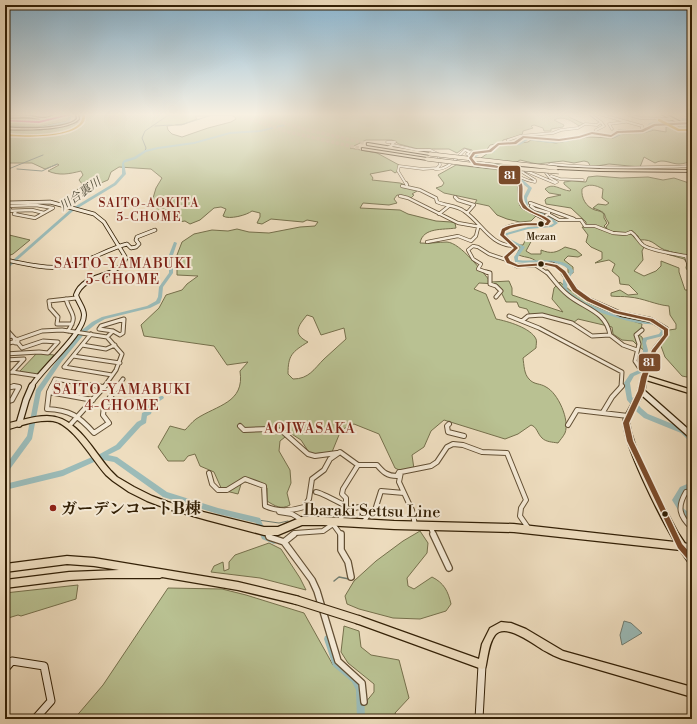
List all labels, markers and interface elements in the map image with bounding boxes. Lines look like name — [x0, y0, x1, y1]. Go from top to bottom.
line badge: 81 — [498, 165, 521, 185]
text: 81 — [504, 169, 517, 183]
water label: 川合裏川 — [56, 173, 106, 214]
district label: SAITO-AOKITA 5-CHOME — [99, 196, 199, 225]
marker: Mezan — [536, 219, 546, 229]
place label: Mezan — [526, 231, 556, 243]
district label: SAITO-YAMABUKI 5-CHOME — [54, 255, 192, 289]
unlabelled marker — [536, 259, 546, 269]
line badge: 81 — [638, 353, 661, 372]
text: 81 — [643, 356, 656, 370]
district label: SAITO-YAMABUKI 4-CHOME — [53, 381, 191, 415]
district label: AOIWASAKA — [263, 420, 356, 438]
place label: ガーデンコートB棟 — [61, 499, 201, 519]
street label: Ibaraki Settsu Line — [303, 500, 440, 522]
marker: ガーデンコートB棟 — [48, 503, 58, 513]
unlabelled marker — [660, 509, 670, 519]

